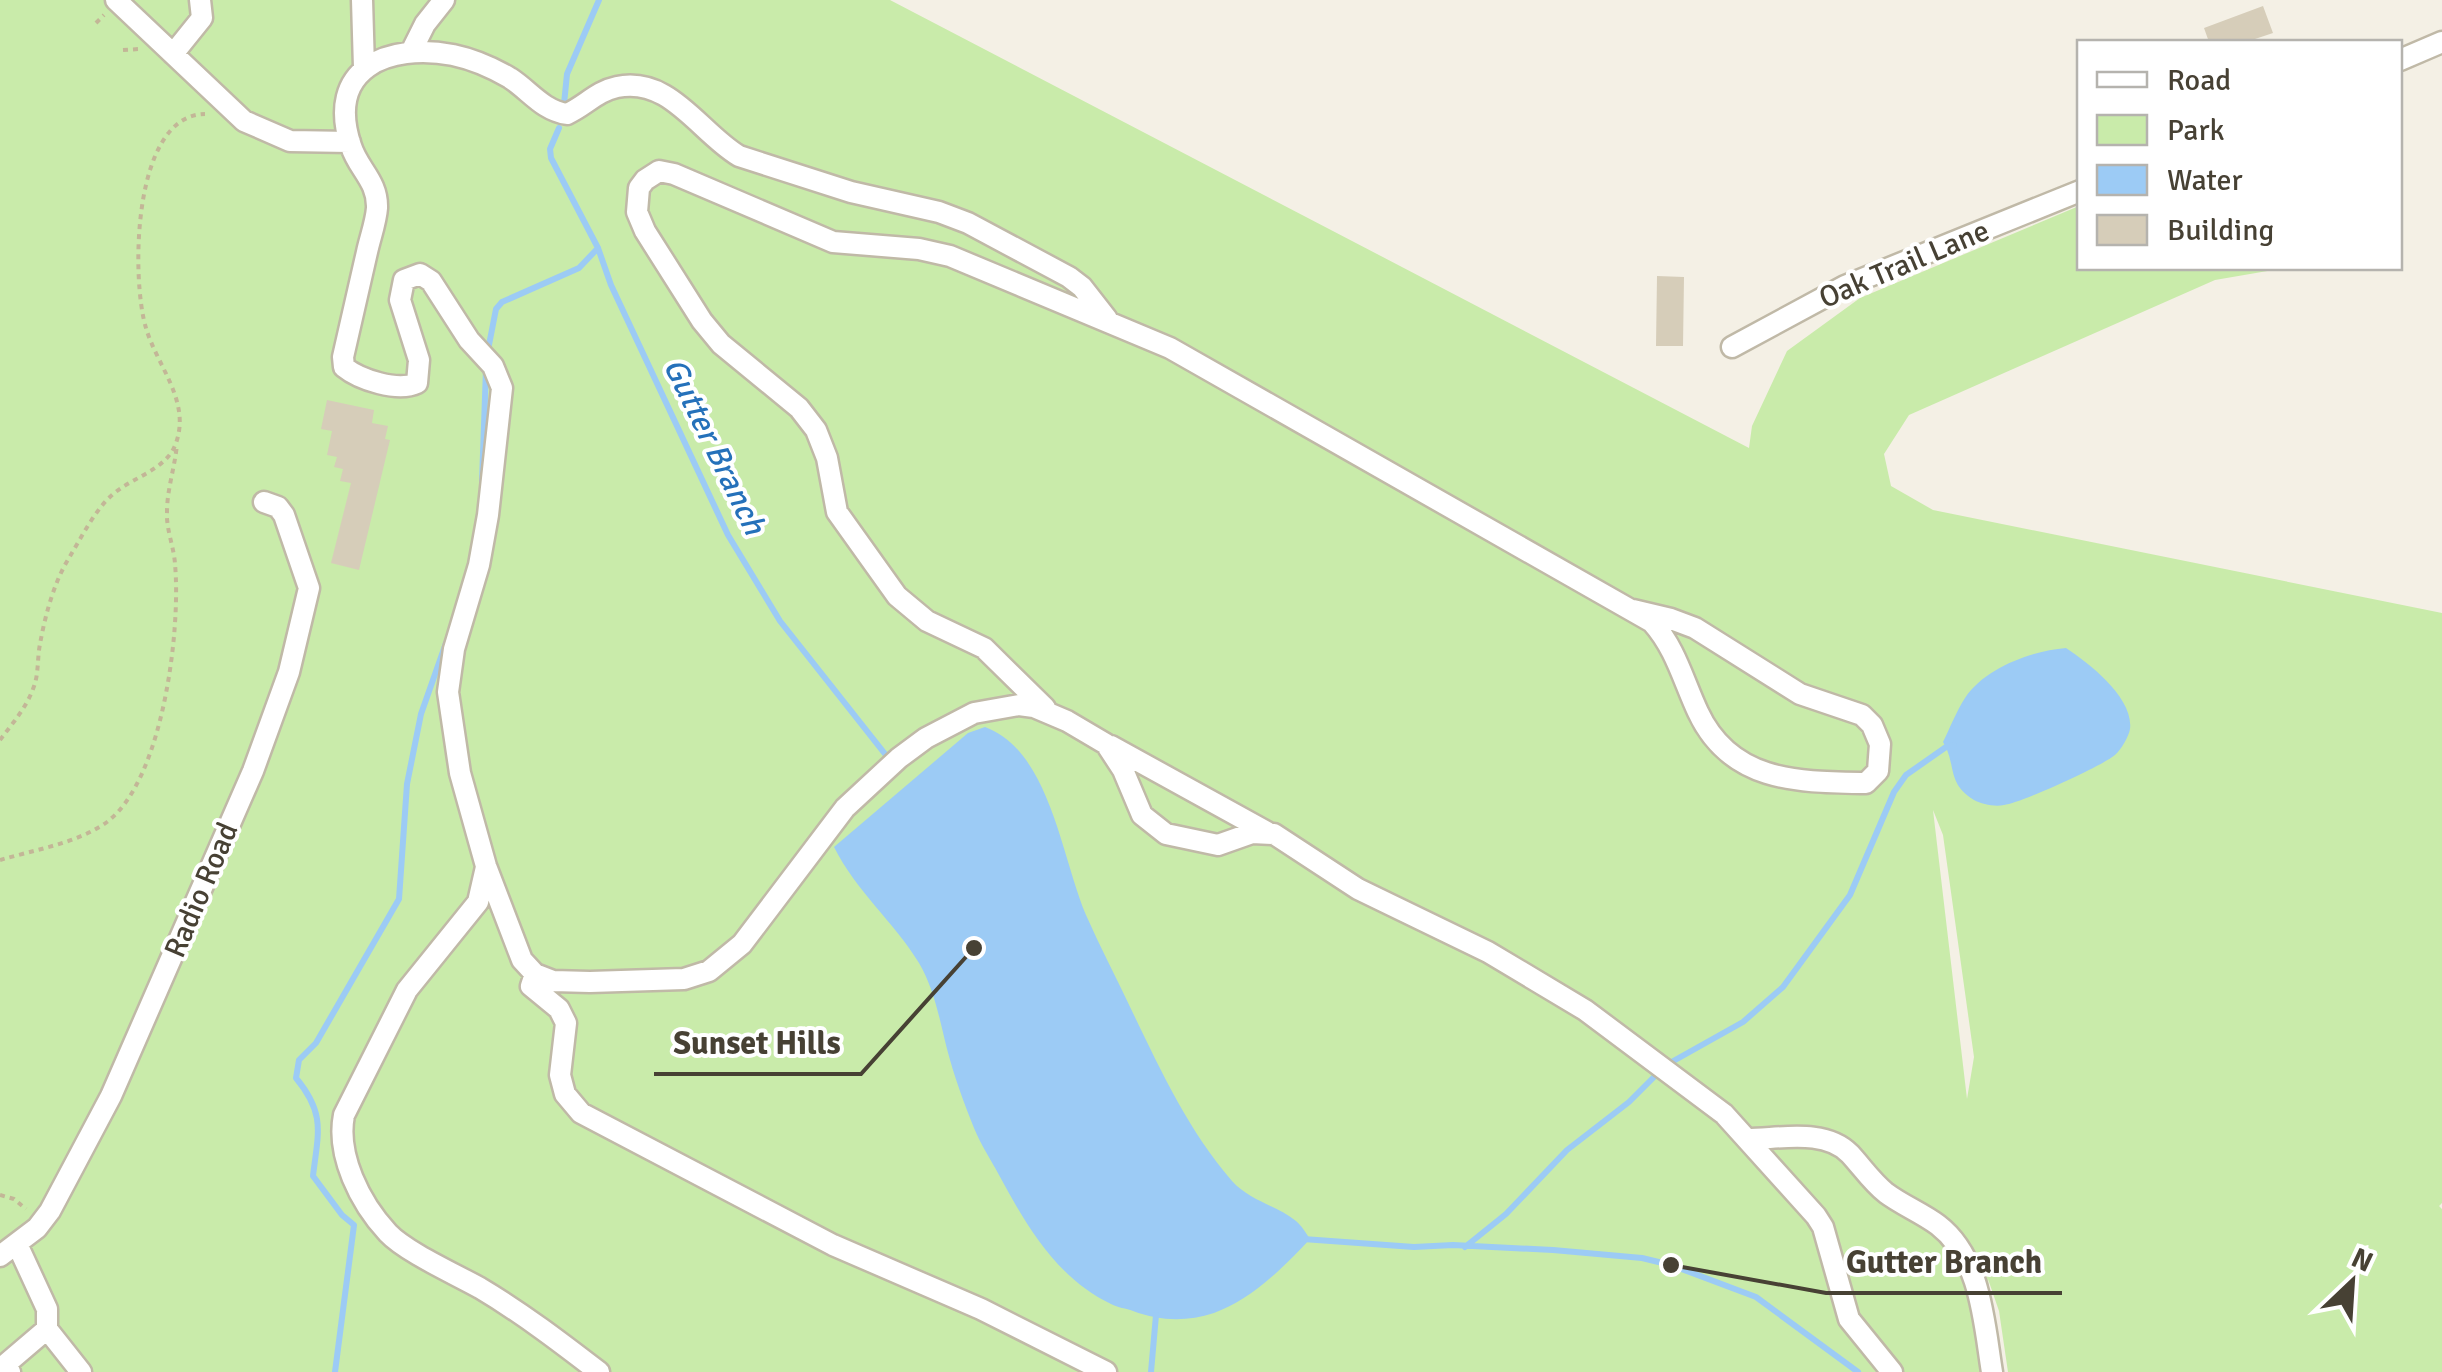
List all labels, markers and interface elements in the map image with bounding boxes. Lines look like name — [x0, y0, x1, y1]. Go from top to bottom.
legend — [2077, 40, 2402, 270]
text: Road — [2167, 62, 2231, 99]
text: Park — [2167, 112, 2225, 149]
text: Water — [2167, 162, 2243, 199]
street label: Oak Trail Lane — [1814, 212, 1995, 317]
text: Building — [2167, 212, 2274, 249]
water label: Gutter Branch — [655, 352, 775, 542]
street label: Radio Road — [156, 817, 246, 963]
callout: Sunset Hills — [654, 1012, 861, 1074]
text: Sunset Hills — [673, 1024, 841, 1063]
callout: Gutter Branch — [1826, 1231, 2062, 1293]
north arrow — [2302, 1232, 2402, 1332]
text: N — [2346, 1241, 2378, 1280]
text: Gutter Branch — [1846, 1243, 2042, 1282]

